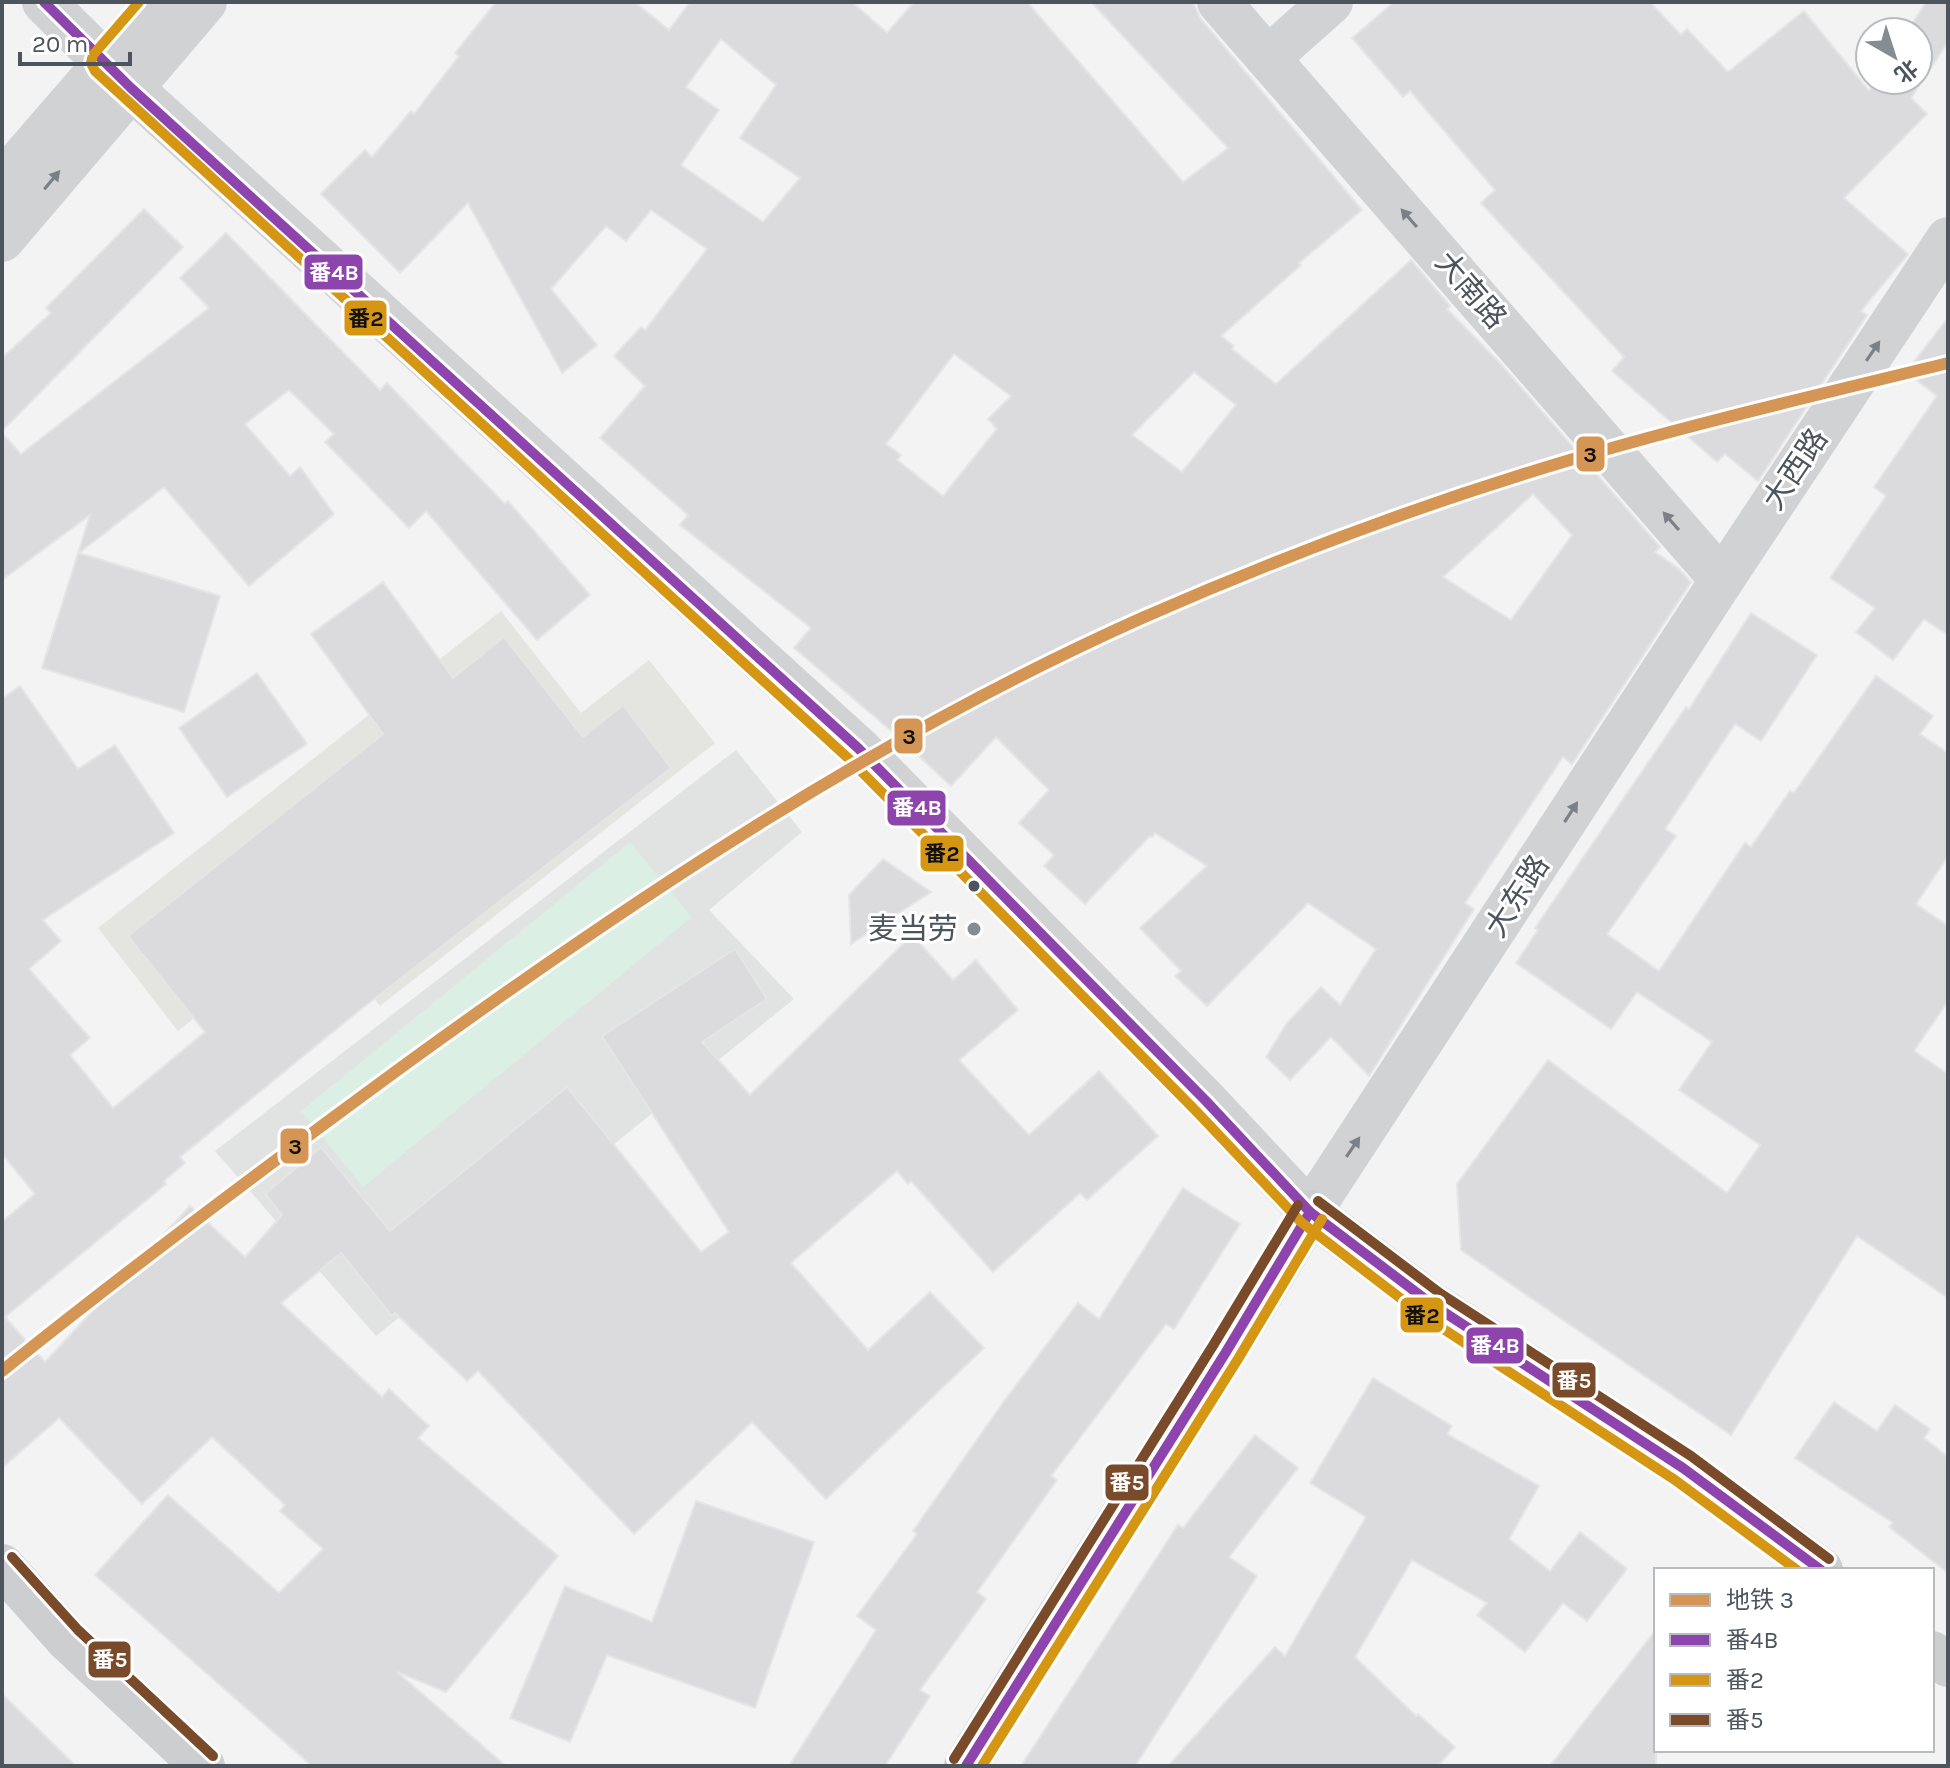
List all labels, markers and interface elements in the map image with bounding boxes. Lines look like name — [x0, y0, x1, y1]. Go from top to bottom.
scale bar — [20, 16, 130, 66]
north arrow — [1854, 16, 1934, 96]
text: 20 m — [32, 30, 88, 58]
text: 北 — [1889, 54, 1923, 88]
one-way arrow — [43, 171, 60, 191]
one-way arrow — [1401, 209, 1418, 229]
street label: 大南路 — [1428, 244, 1514, 336]
line badge: 番4B — [303, 253, 364, 291]
text: 番4B — [309, 260, 359, 286]
line badge: 番2 — [343, 299, 388, 337]
text: 番2 — [348, 306, 384, 332]
one-way arrow — [1866, 341, 1881, 362]
street label: 大西路 — [1755, 422, 1835, 516]
line badge: 3 — [1575, 435, 1606, 473]
text: 3 — [1583, 442, 1597, 468]
one-way arrow — [1663, 511, 1680, 531]
line badge: 3 — [893, 717, 924, 755]
text: 3 — [902, 724, 916, 750]
line badge: 番4B — [886, 789, 947, 827]
text: 番4B — [892, 795, 942, 821]
one-way arrow — [1564, 801, 1578, 823]
line badge: 番2 — [919, 834, 965, 873]
text: 番2 — [924, 841, 960, 867]
street label: 大东路 — [1477, 848, 1557, 944]
unlabelled marker — [966, 878, 982, 894]
place label: 麦当劳 — [868, 911, 958, 947]
marker: 麦当劳 — [965, 920, 983, 938]
line badge: 3 — [279, 1127, 310, 1165]
text: 3 — [288, 1134, 302, 1160]
one-way arrow — [1346, 1137, 1361, 1158]
line badge: 番2 — [1399, 1296, 1445, 1334]
text: 番2 — [1404, 1303, 1440, 1329]
line badge: 番4B — [1465, 1326, 1525, 1365]
text: 番4B — [1470, 1333, 1520, 1359]
line badge: 番5 — [1551, 1361, 1597, 1399]
text: 番5 — [1557, 1368, 1591, 1394]
line badge: 番5 — [1104, 1463, 1150, 1502]
text: 番5 — [1110, 1470, 1144, 1496]
legend — [1654, 1568, 1934, 1752]
text: 地铁 3 — [1726, 1586, 1794, 1614]
text: 番4B — [1726, 1626, 1778, 1654]
line badge: 番5 — [87, 1640, 132, 1679]
text: 番5 — [93, 1647, 127, 1673]
text: 番2 — [1726, 1666, 1764, 1694]
text: 番5 — [1726, 1706, 1764, 1734]

